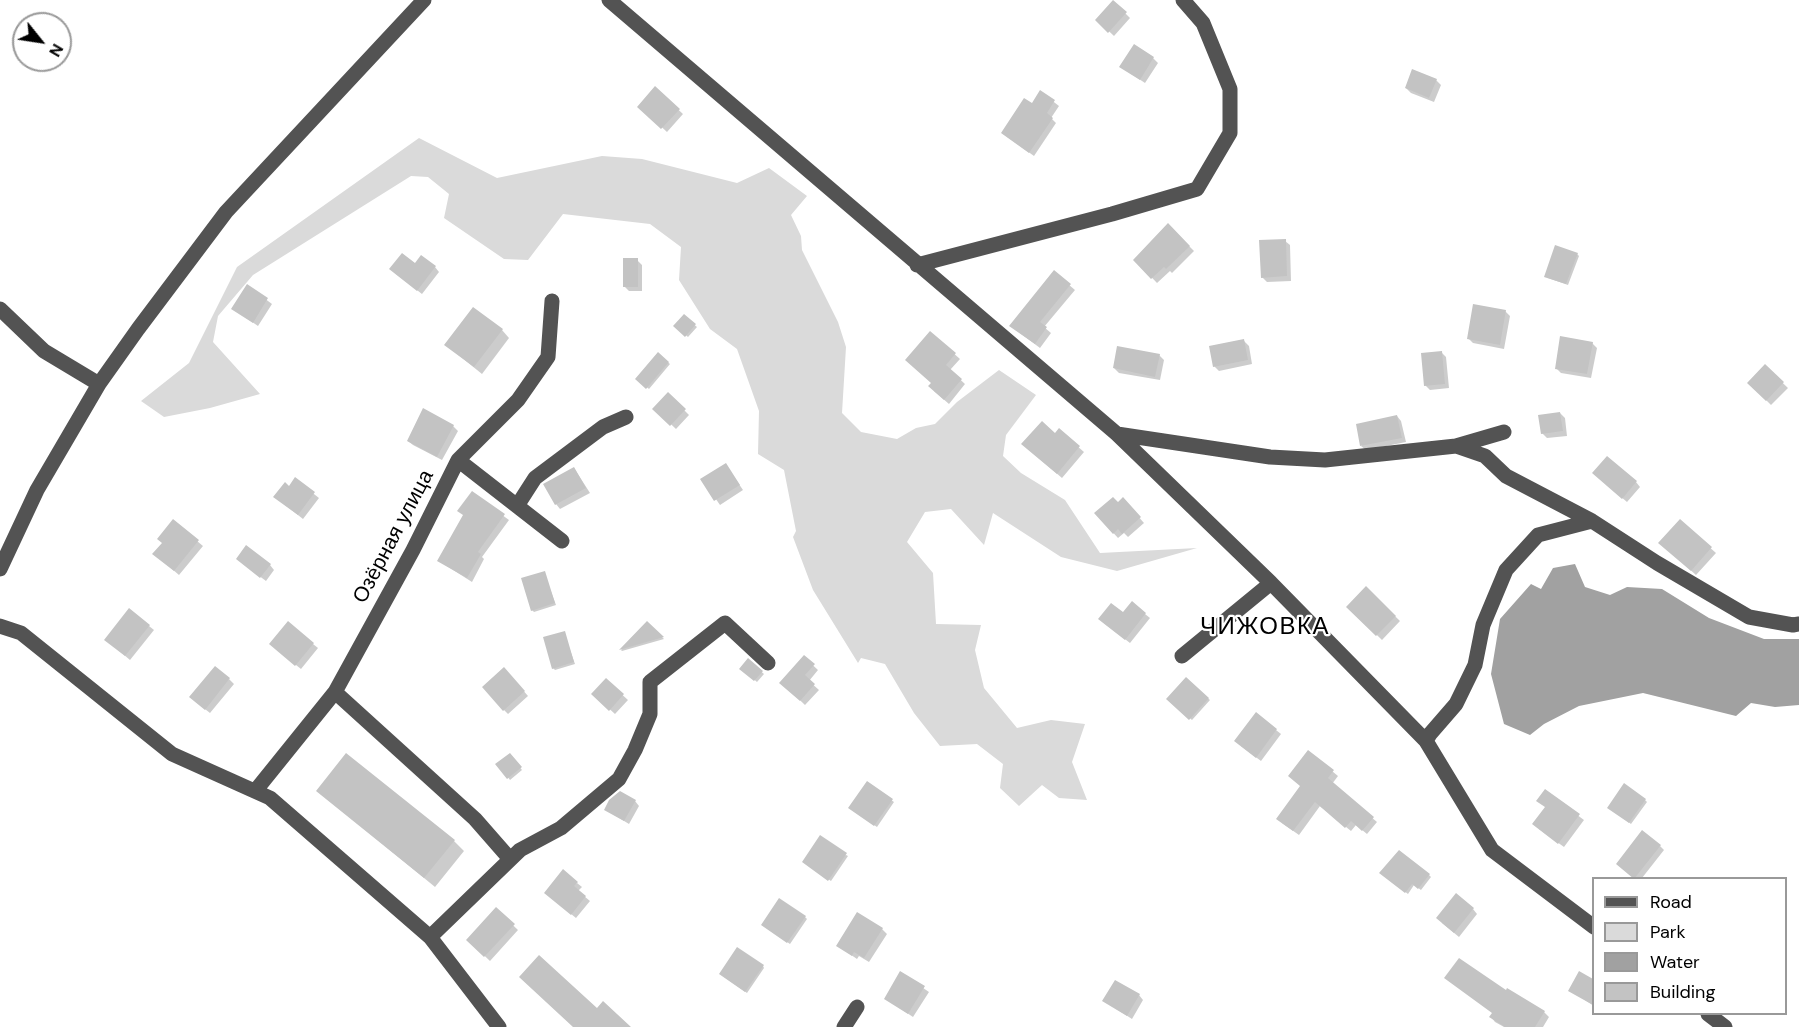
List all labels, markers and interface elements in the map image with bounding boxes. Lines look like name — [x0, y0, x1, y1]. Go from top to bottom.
north arrow — [12, 12, 72, 72]
text: N — [44, 40, 68, 61]
street label: Озёрная улица — [348, 466, 440, 608]
district label: ЧИЖОВКА — [1200, 614, 1330, 642]
legend — [1592, 877, 1787, 1015]
text: Road — [1650, 890, 1692, 914]
text: Park — [1650, 920, 1686, 944]
text: Water — [1650, 950, 1700, 974]
text: Building — [1650, 980, 1715, 1004]

